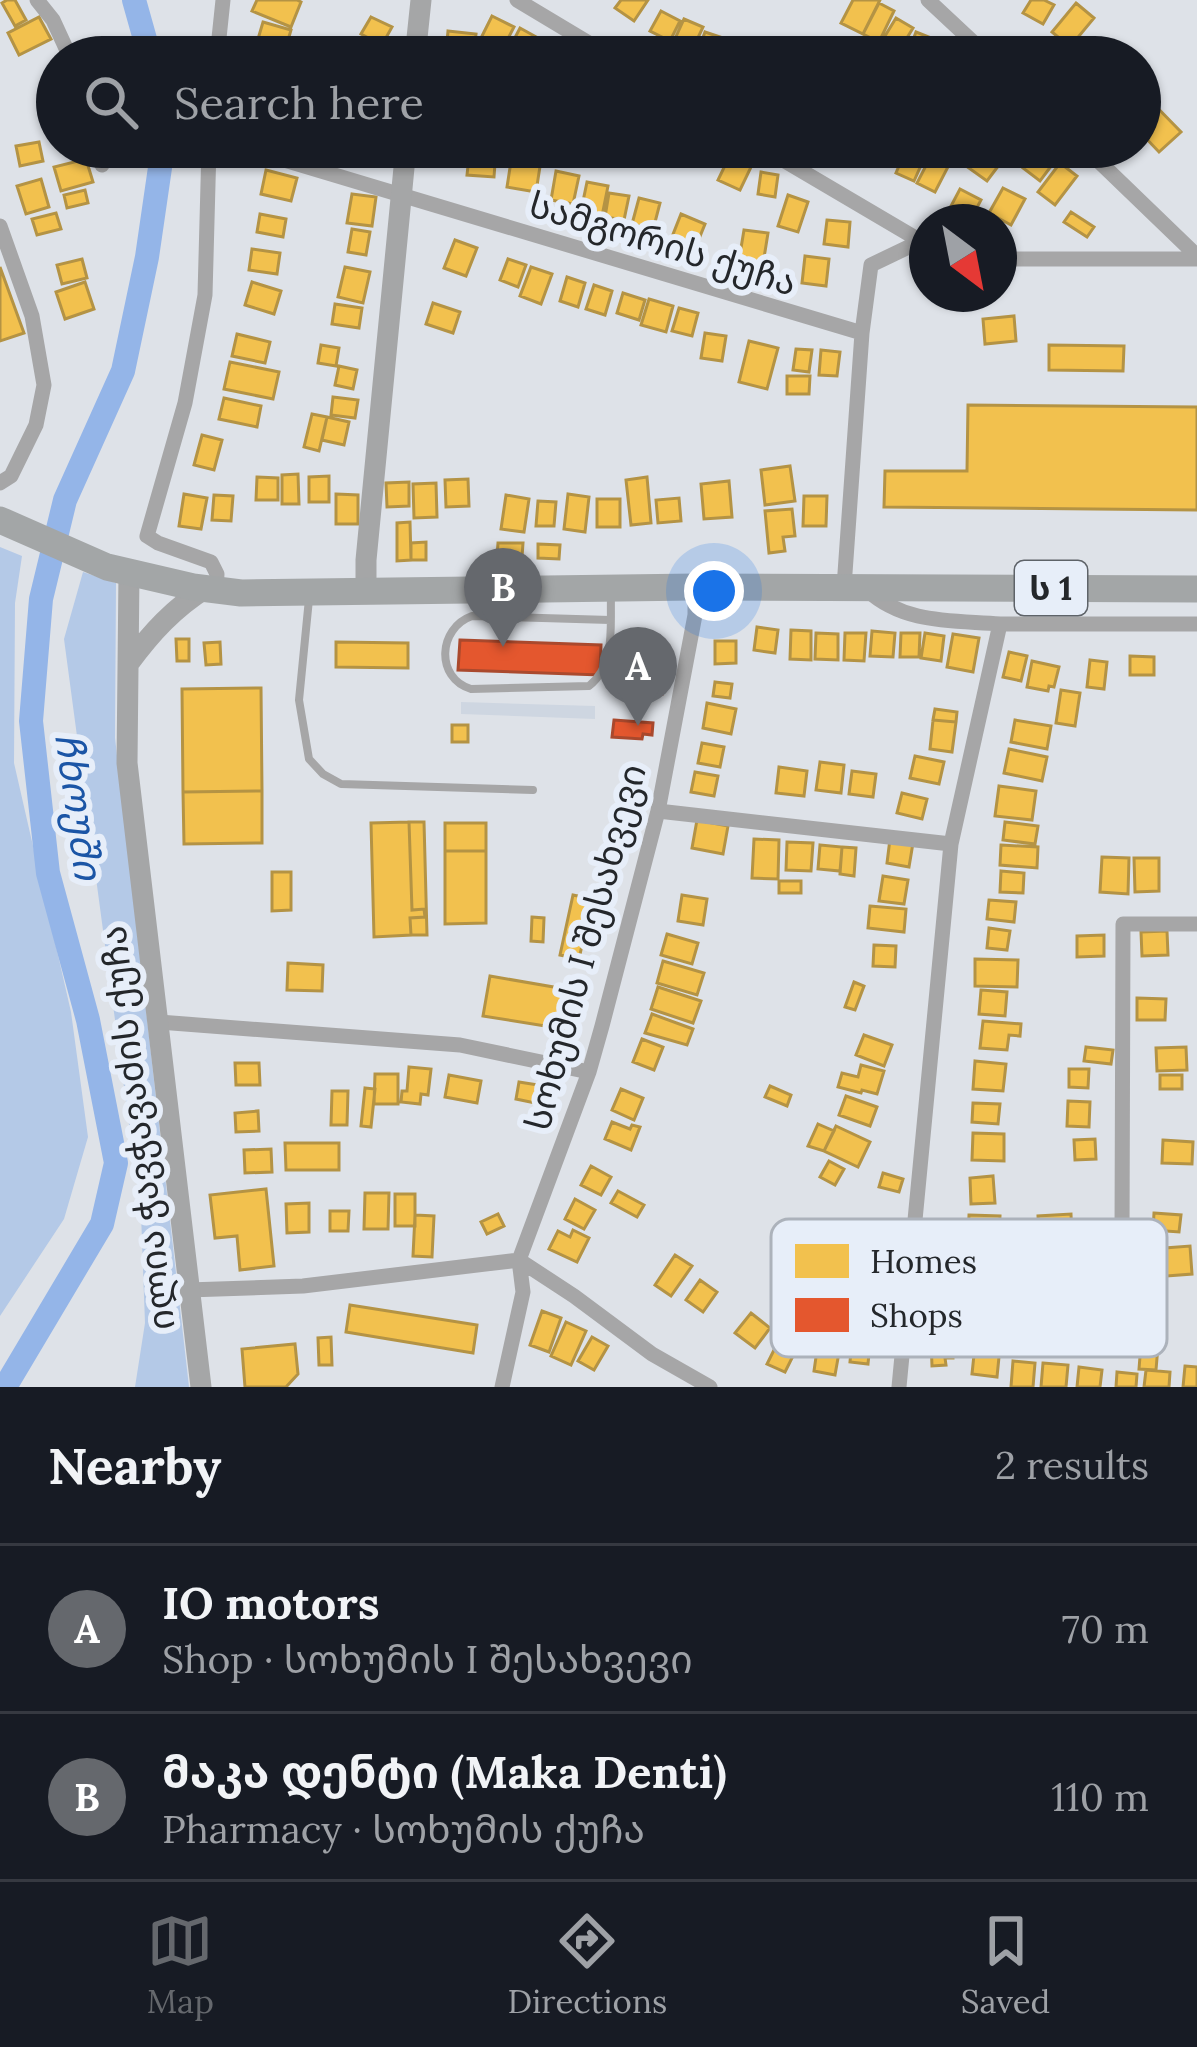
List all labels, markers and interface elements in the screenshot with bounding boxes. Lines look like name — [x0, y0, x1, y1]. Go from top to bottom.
search box — [36, 36, 1161, 168]
icon: search — [78, 69, 144, 135]
text: Search here — [174, 74, 424, 131]
street label: სამგორის ქუჩა — [524, 180, 802, 306]
north arrow — [909, 204, 1017, 312]
pin: B — [464, 548, 542, 647]
your location — [684, 561, 744, 621]
road number: ს 1 — [1015, 561, 1087, 615]
pin: A — [599, 627, 677, 726]
water label: ჩხოუში — [44, 730, 114, 884]
street label: სოხუმის I შესახვევი — [514, 759, 656, 1135]
street label: ილია ჭავჭავაძის ქუჩა — [89, 923, 185, 1333]
legend — [771, 1219, 1167, 1357]
text: Homes — [870, 1240, 977, 1282]
text: Shops — [870, 1294, 963, 1336]
text: Nearby — [48, 1433, 221, 1498]
text: 2 results — [995, 1440, 1149, 1490]
text: IO motors — [162, 1574, 380, 1631]
text: A — [74, 1604, 100, 1654]
text: 70 m — [1062, 1604, 1149, 1654]
text: Shop · სოხუმის I შესახვევი — [162, 1634, 693, 1684]
text: მაკა დენტი (Maka Denti) — [162, 1743, 726, 1800]
text: B — [74, 1772, 100, 1822]
text: 110 m — [1051, 1772, 1149, 1822]
text: Pharmacy · სოხუმის ქუჩა — [162, 1804, 645, 1854]
tab: Map — [147, 1908, 214, 2022]
tab: Directions — [508, 1908, 667, 2022]
tab: Saved — [961, 1908, 1050, 2022]

